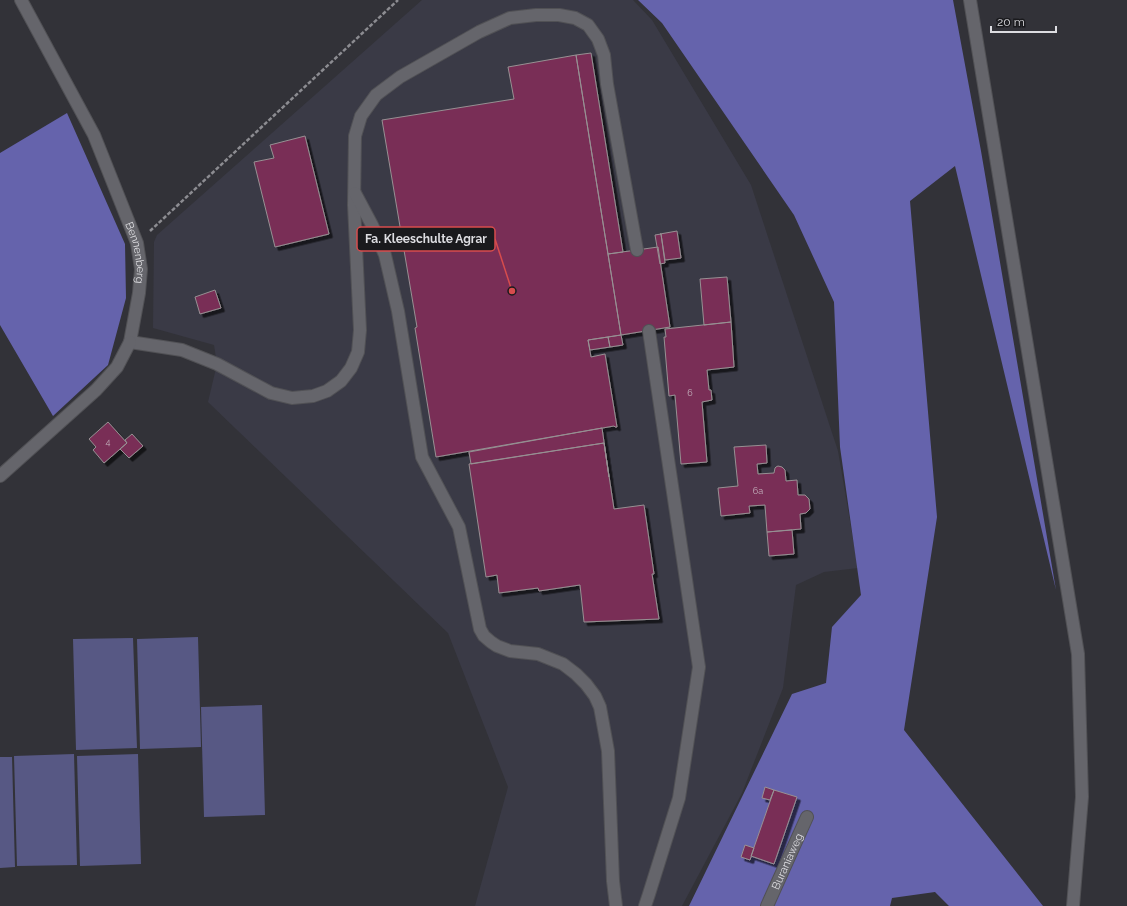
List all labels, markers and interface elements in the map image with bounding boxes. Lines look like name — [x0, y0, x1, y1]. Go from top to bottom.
scale bar — [991, 8, 1056, 34]
text: 20 m — [997, 15, 1025, 29]
street label: Bennenberg — [122, 220, 147, 284]
callout: Fa. Kleeschulte Agrar — [357, 227, 495, 251]
text: Fa. Kleeschulte Agrar — [365, 232, 487, 246]
house number: 6 — [687, 388, 693, 398]
house number: 4 — [106, 437, 111, 447]
house number: 6a — [753, 486, 763, 496]
street label: Buraniaweg — [769, 831, 806, 892]

